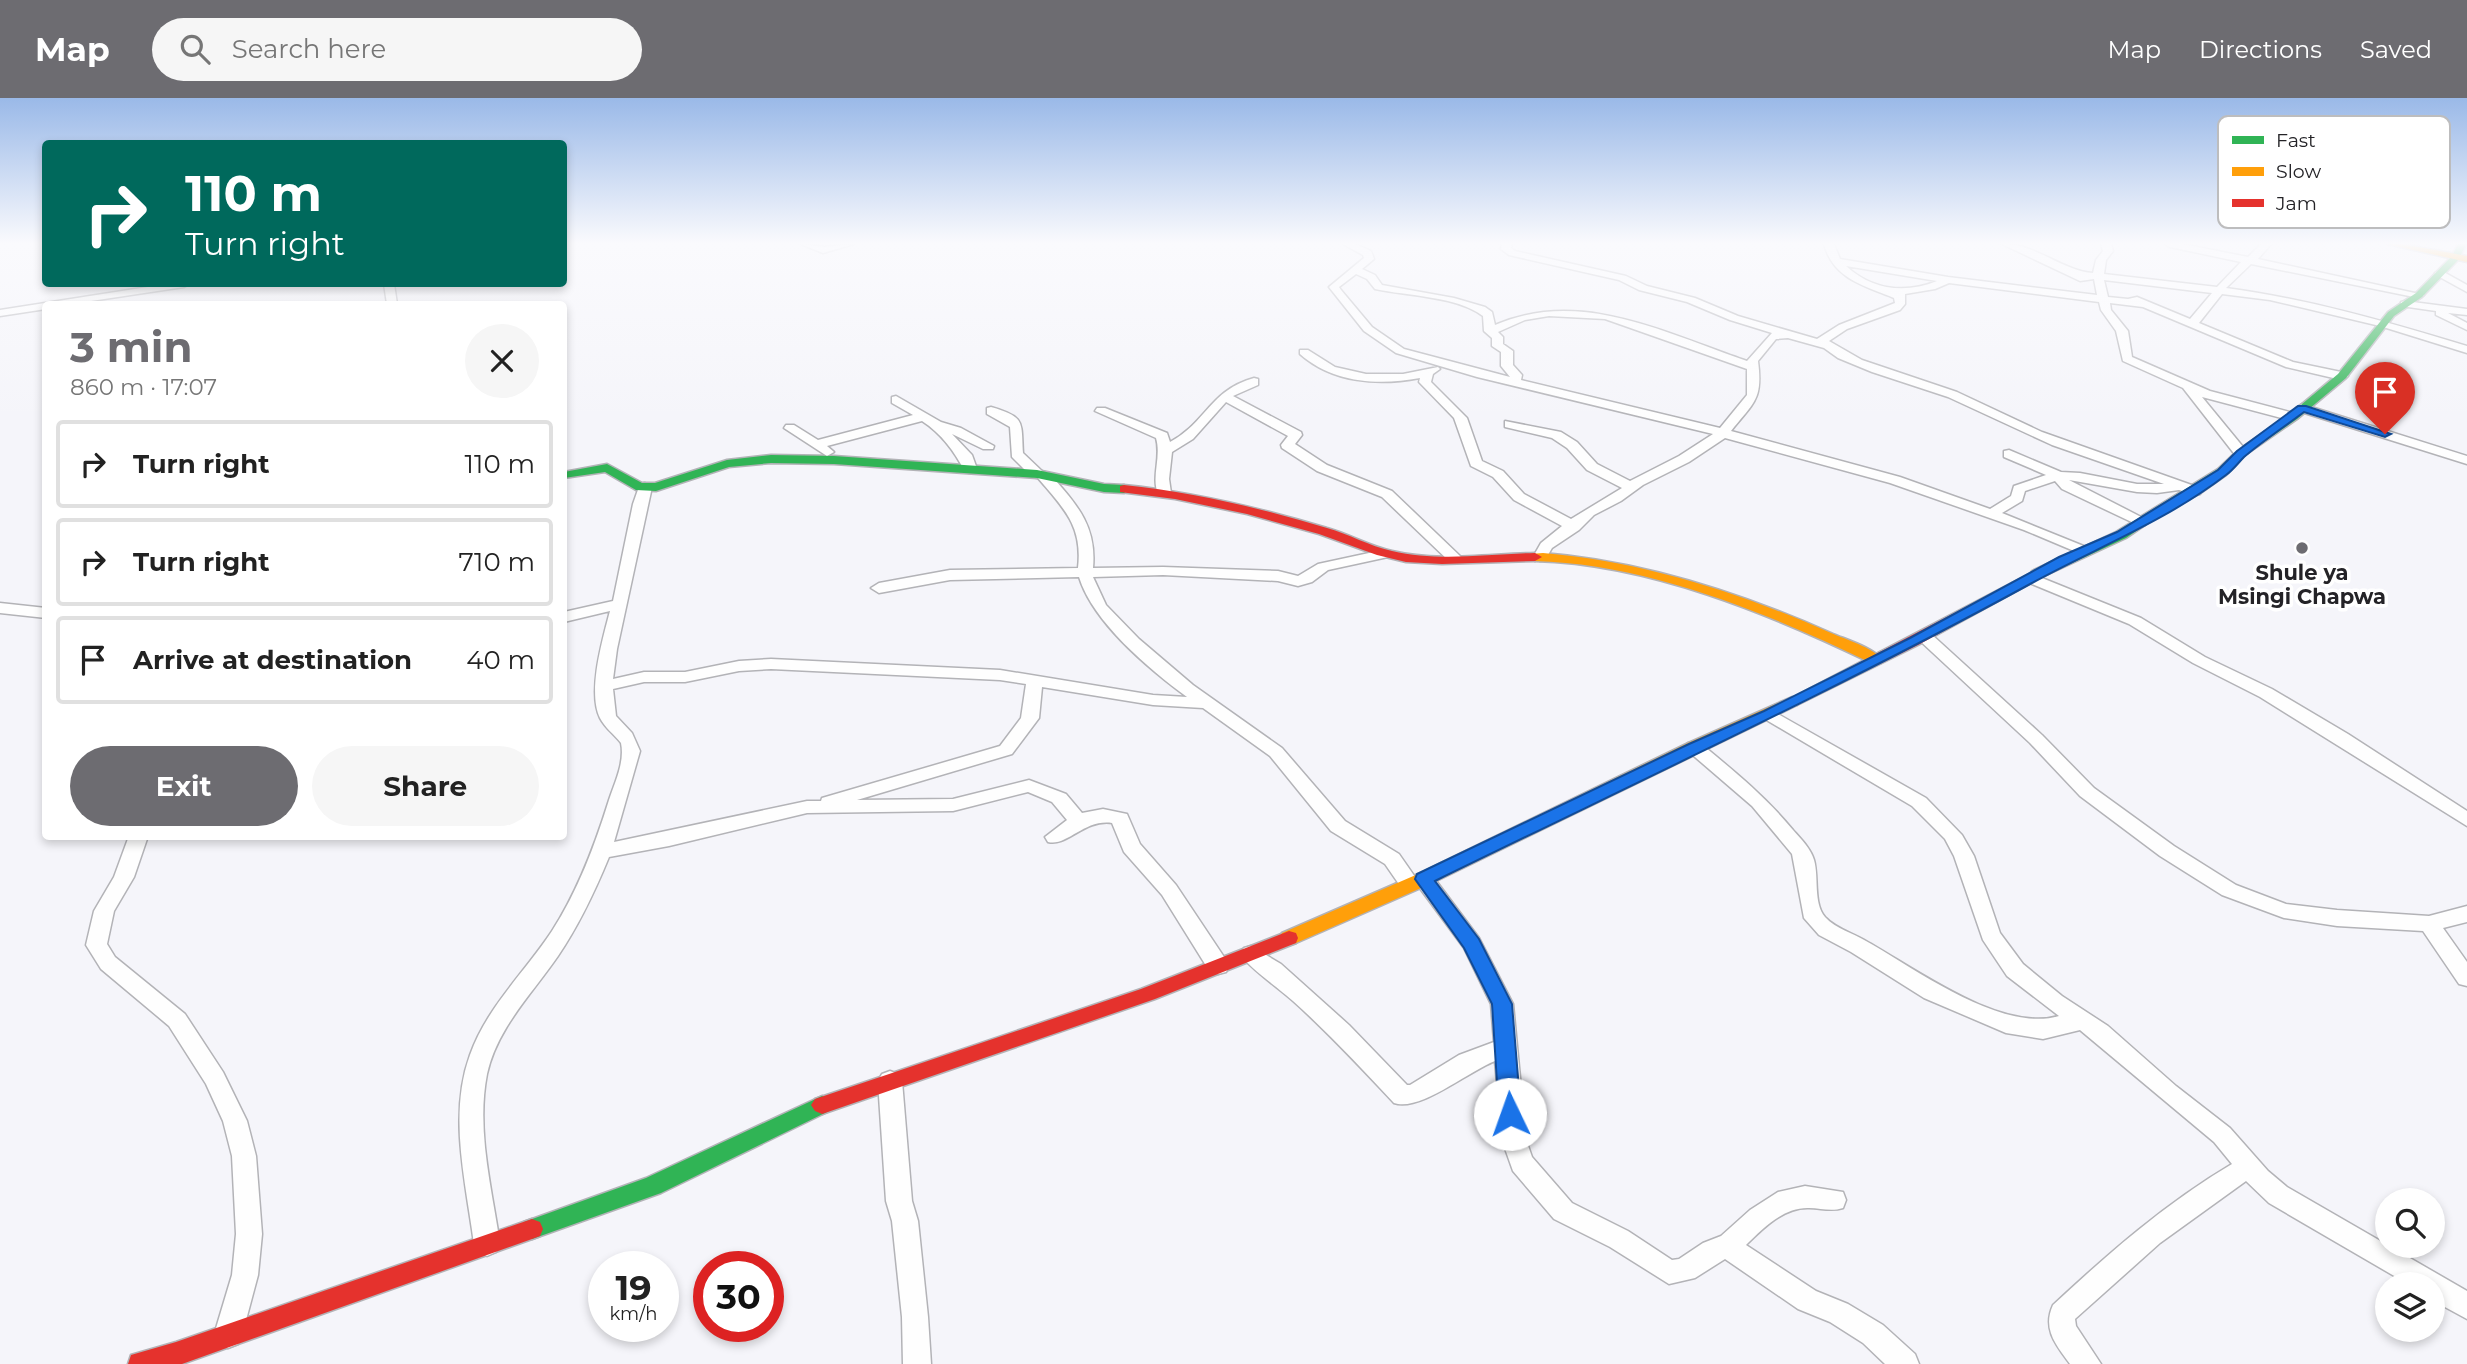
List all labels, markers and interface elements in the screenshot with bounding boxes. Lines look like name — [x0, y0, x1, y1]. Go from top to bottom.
search box — [152, 18, 642, 81]
text: Map — [35, 29, 110, 69]
icon: search — [176, 30, 214, 68]
text: Search here — [232, 33, 386, 65]
text: Map — [2108, 35, 2161, 64]
text: Directions — [2199, 35, 2322, 64]
text: Saved — [2360, 35, 2432, 64]
legend — [2218, 116, 2450, 228]
text: Fast — [2276, 129, 2316, 152]
text: Slow — [2276, 160, 2321, 183]
text: 110 m — [185, 164, 322, 223]
icon: right — [70, 168, 161, 259]
text: Jam — [2275, 192, 2317, 215]
text: Turn right — [185, 224, 345, 263]
text: 3 min — [70, 321, 192, 373]
button: close — [465, 324, 539, 398]
pin — [2355, 362, 2415, 434]
text: 860 m · 17:07 — [70, 373, 217, 401]
icon: arrive — [2366, 373, 2404, 411]
icon: right — [74, 445, 112, 483]
text: Turn right — [133, 448, 269, 480]
text: 110 m — [465, 448, 535, 480]
marker: Shule ya Msingi Chapwa — [2294, 540, 2310, 556]
icon: right — [74, 543, 112, 581]
text: Turn right — [133, 546, 269, 578]
text: 710 m — [458, 546, 535, 578]
place label: Shule ya Msingi Chapwa — [2218, 560, 2386, 609]
icon: arrive — [74, 641, 112, 679]
text: Arrive at destination — [133, 644, 412, 676]
text: 40 m — [466, 644, 535, 676]
button: Exit — [70, 746, 298, 826]
button: Share — [312, 746, 539, 826]
position arrow — [1473, 1077, 1547, 1151]
map controls — [2375, 1188, 2445, 1342]
button: search — [2375, 1188, 2445, 1258]
speed limit sign: 30 — [693, 1251, 784, 1342]
text: 19 — [615, 1266, 652, 1309]
button: layers — [2375, 1272, 2445, 1342]
text: km/h — [609, 1303, 658, 1325]

